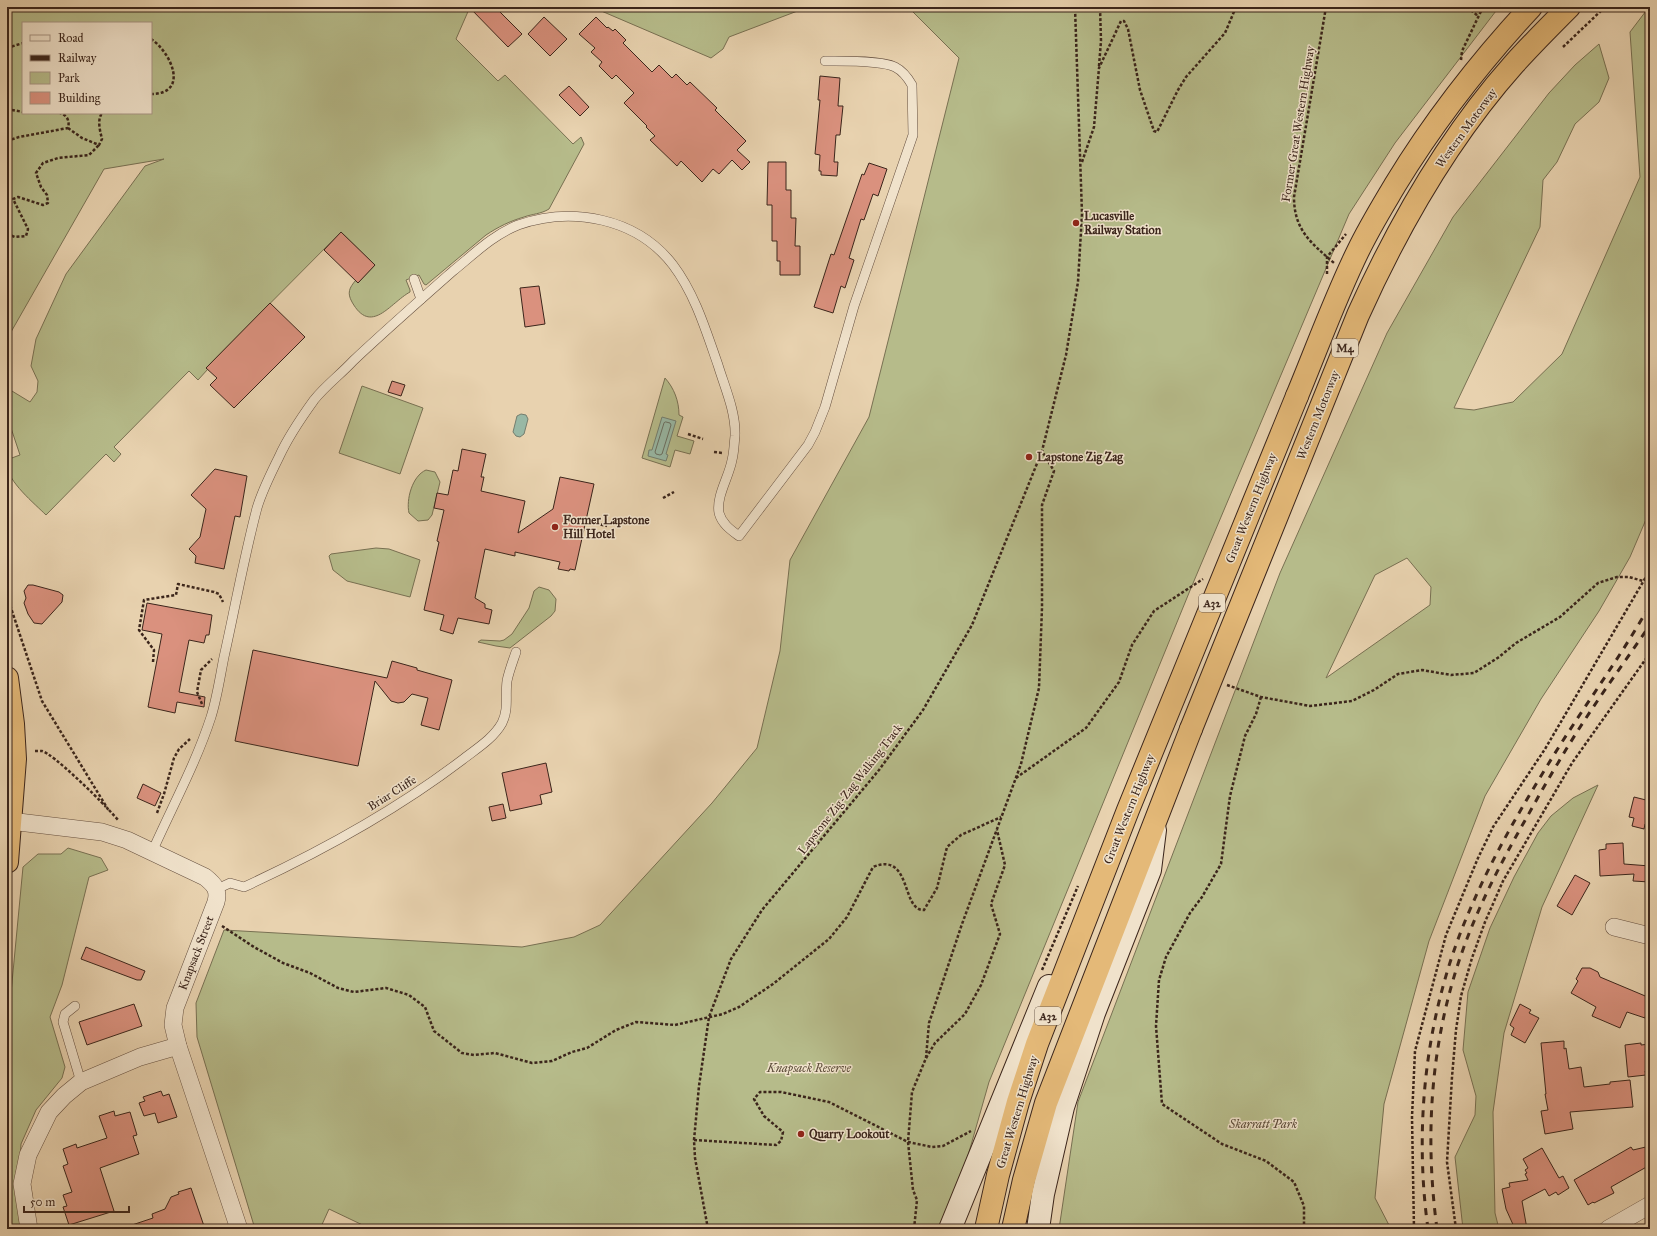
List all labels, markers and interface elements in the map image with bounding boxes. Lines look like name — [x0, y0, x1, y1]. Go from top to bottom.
legend — [22, 22, 152, 114]
text: Road — [58, 31, 84, 45]
street label: Former Great Western Highway — [1279, 45, 1318, 203]
text: Railway — [58, 51, 97, 65]
text: Park — [58, 71, 80, 85]
street label: Western Motorway — [1432, 85, 1500, 170]
text: Building — [58, 91, 101, 106]
place label: Lucasville Railway Station — [1084, 209, 1162, 238]
marker: Lucasville Railway Station — [1071, 218, 1081, 228]
road number: M4 — [1332, 339, 1358, 357]
street label: Western Motorway — [1294, 368, 1342, 462]
place label: Lapstone Zig Zag — [1037, 450, 1123, 465]
street label: Great Western Highway — [1223, 451, 1281, 565]
marker: Lapstone Zig Zag — [1024, 452, 1034, 462]
place label: Former Lapstone Hill Hotel — [563, 513, 650, 541]
marker: Former Lapstone Hill Hotel — [550, 522, 560, 532]
road number: A32 — [1199, 594, 1225, 612]
street label: Lapstone Zig-Zag Walking Track — [795, 721, 906, 858]
street label: Great Western Highway — [1101, 752, 1159, 866]
street label: Briar Cliffe — [365, 773, 419, 813]
street label: Knapsack Street — [175, 913, 217, 992]
road number: A32 — [1035, 1007, 1061, 1025]
street label: Great Western Highway — [993, 1053, 1042, 1170]
park label: Knapsack Reserve — [766, 1061, 851, 1076]
park label: Skarratt Park — [1228, 1117, 1298, 1131]
place label: Quarry Lookout — [809, 1127, 890, 1142]
marker: Quarry Lookout — [796, 1129, 806, 1139]
scale bar — [24, 1188, 129, 1214]
text: 50 m — [30, 1195, 55, 1209]

